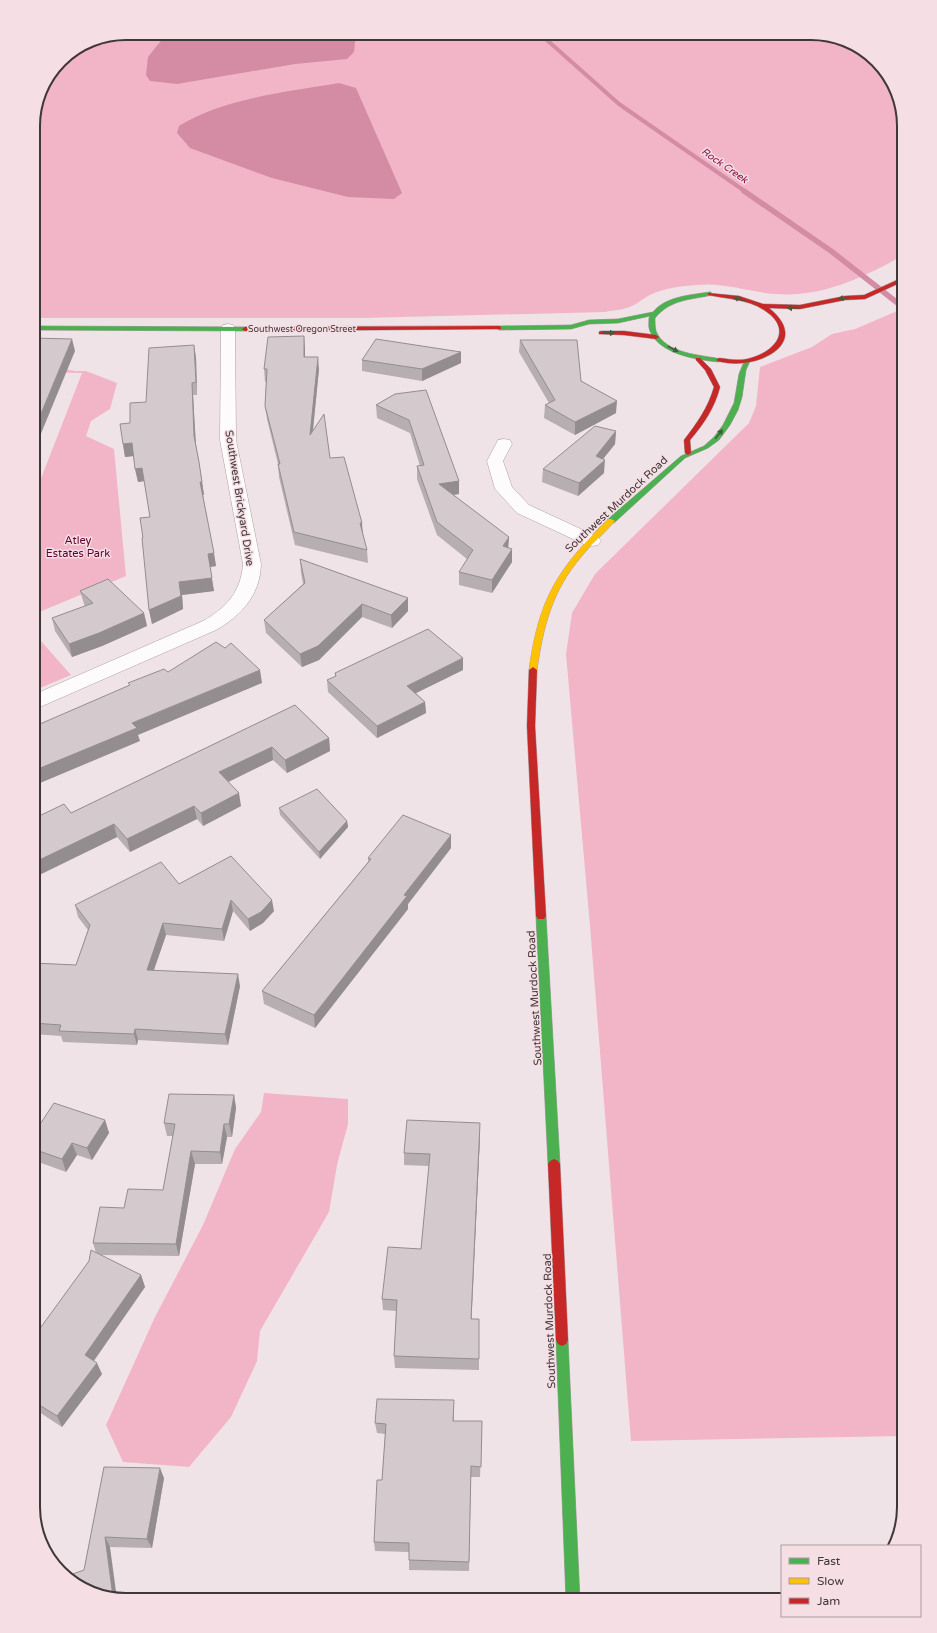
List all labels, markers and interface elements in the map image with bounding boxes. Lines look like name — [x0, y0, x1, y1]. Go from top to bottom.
water label: Rock Creek — [699, 145, 751, 187]
one-way arrow — [733, 295, 746, 301]
one-way arrow — [838, 296, 850, 302]
one-way arrow — [787, 304, 799, 311]
street label: Southwest Oregon Street — [248, 324, 357, 335]
one-way arrow — [603, 330, 616, 336]
one-way arrow — [667, 346, 679, 352]
one-way arrow — [715, 428, 724, 439]
street label: Southwest Brickyard Drive — [222, 429, 257, 567]
street label: Southwest Murdock Road — [562, 453, 670, 555]
park label: Atley Estates Park — [46, 534, 110, 560]
street label: Southwest Murdock Road — [524, 930, 545, 1066]
street label: Southwest Murdock Road — [541, 1253, 558, 1389]
legend — [781, 1545, 921, 1617]
text: Fast — [817, 1554, 841, 1568]
text: Slow — [817, 1574, 844, 1588]
text: Jam — [817, 1594, 840, 1608]

